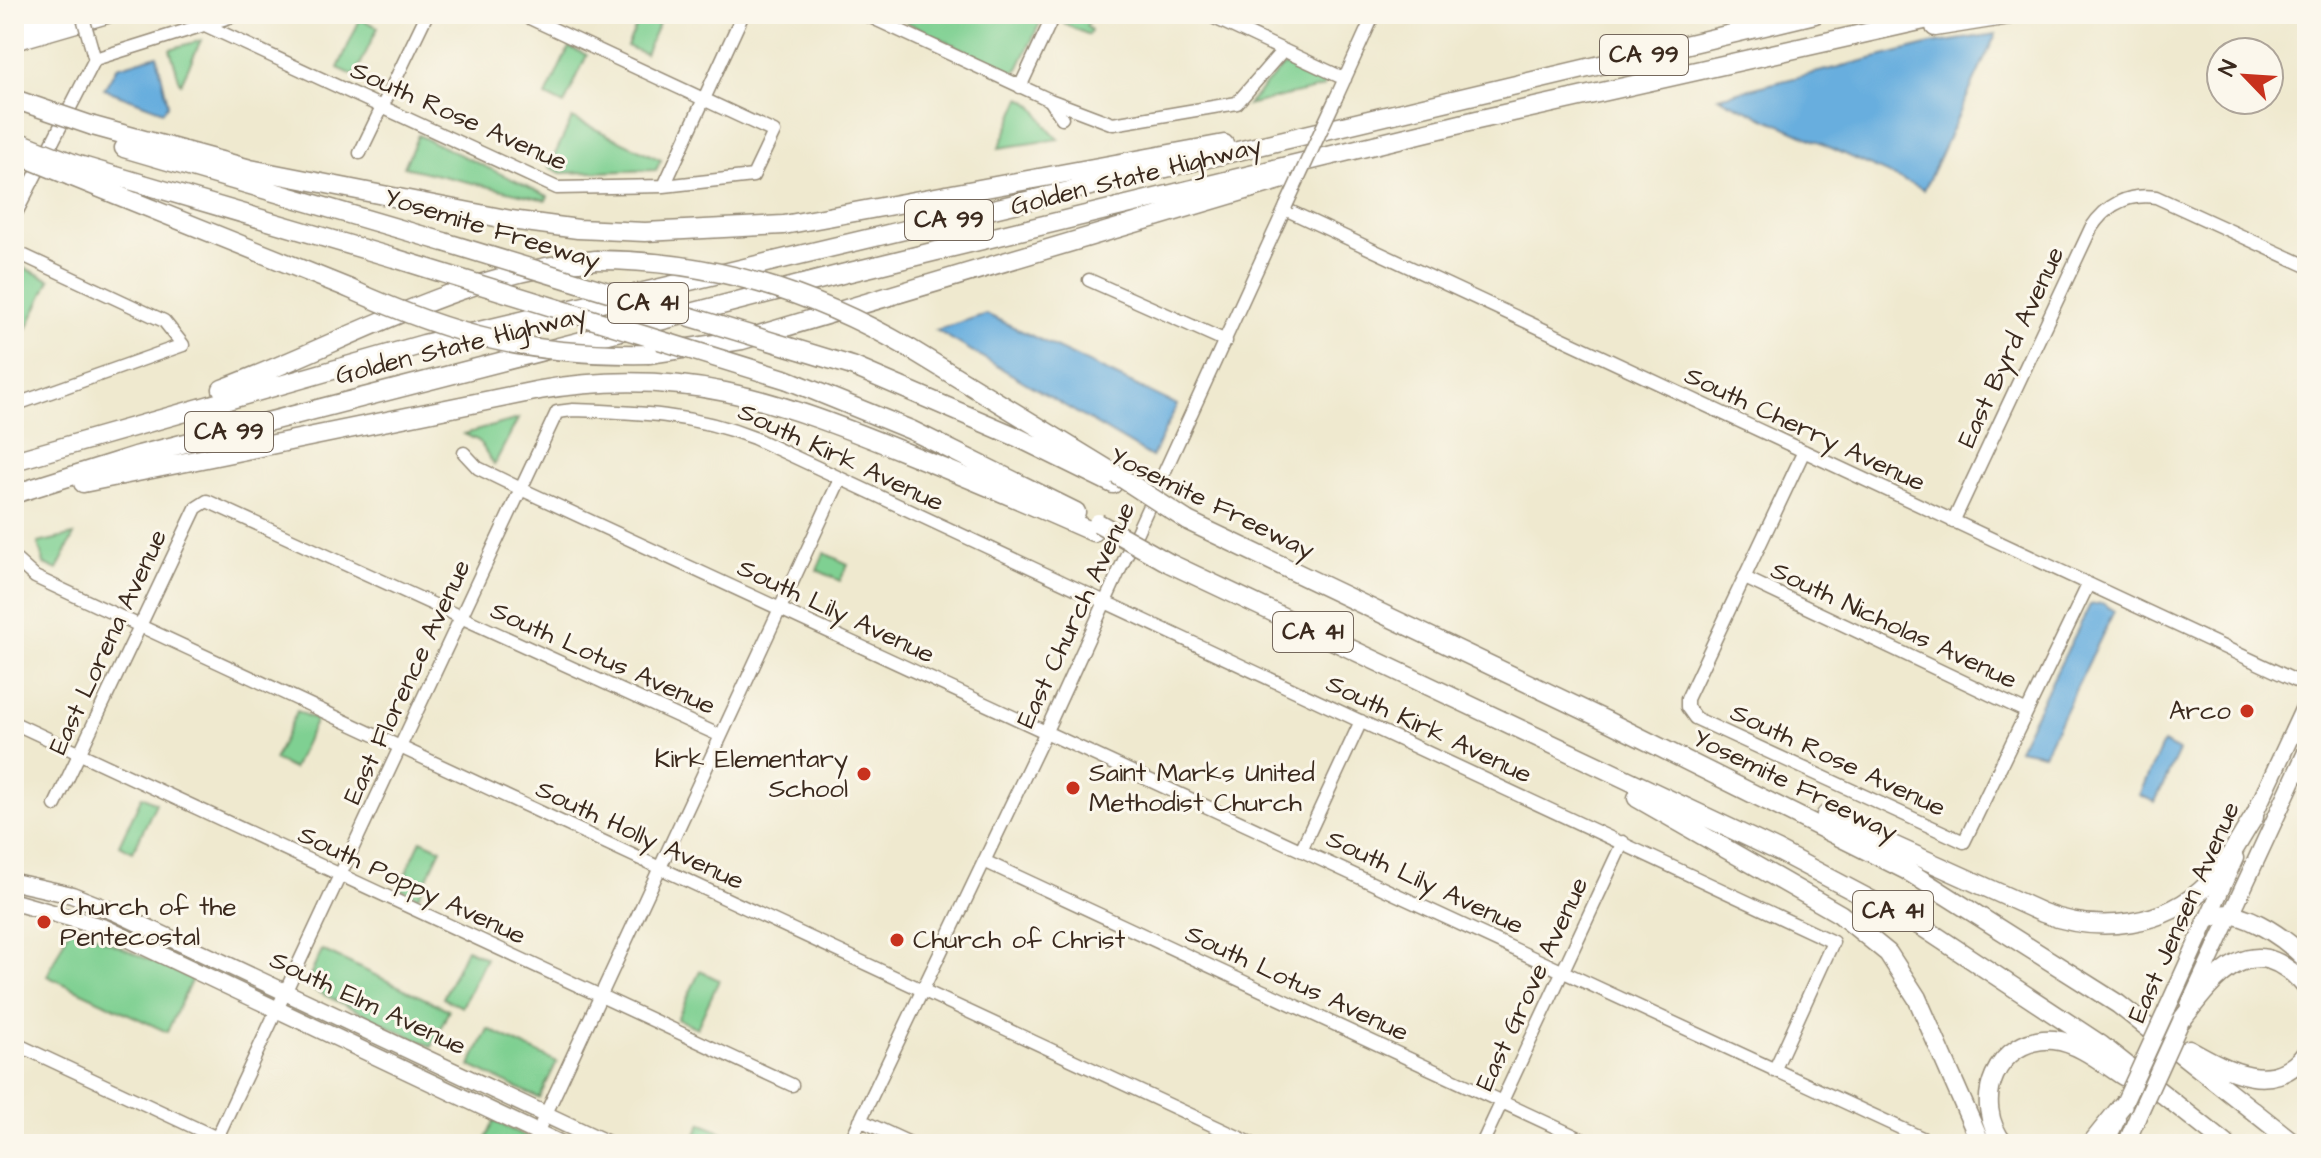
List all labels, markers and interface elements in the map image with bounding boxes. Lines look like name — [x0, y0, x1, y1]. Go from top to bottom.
road number: CA 99 — [1600, 35, 1688, 75]
north arrow — [2205, 36, 2285, 116]
street label: South Rose Avenue — [345, 52, 573, 180]
text: N — [2211, 55, 2245, 81]
street label: Golden State Highway — [1007, 127, 1266, 227]
street label: Yosemite Freeway — [379, 179, 604, 281]
road number: CA 99 — [905, 200, 993, 240]
street label: East Byrd Avenue — [1949, 241, 2075, 454]
road number: CA 41 — [608, 283, 688, 323]
street label: Golden State Highway — [332, 296, 591, 396]
street label: South Cherry Avenue — [1678, 357, 1931, 502]
street label: South Kirk Avenue — [732, 394, 950, 520]
road number: CA 99 — [185, 412, 273, 452]
street label: Yosemite Freeway — [1103, 438, 1320, 570]
street label: East Church Avenue — [1008, 496, 1144, 734]
street label: East Lorena Avenue — [40, 523, 176, 761]
street label: South Lily Avenue — [731, 550, 940, 674]
street label: South Nicholas Avenue — [1765, 552, 2023, 698]
street label: East Florence Avenue — [334, 554, 480, 810]
street label: South Lotus Avenue — [485, 592, 721, 724]
road number: CA 41 — [1273, 612, 1353, 652]
street label: South Kirk Avenue — [1320, 666, 1538, 792]
place label: Arco — [2169, 693, 2231, 729]
street label: South Rose Avenue — [1725, 694, 1951, 826]
marker: Arco — [2238, 702, 2256, 720]
street label: Yosemite Freeway — [1686, 720, 1903, 852]
place label: Kirk Elementary School — [654, 741, 848, 807]
place label: Saint Marks United Methodist Church — [1089, 755, 1315, 821]
marker: Kirk Elementary School — [855, 765, 873, 783]
street label: South Holly Avenue — [529, 771, 750, 901]
marker: Saint Marks United Methodist Church — [1064, 779, 1082, 797]
street label: East Jensen Avenue — [2119, 796, 2249, 1028]
street label: South Poppy Avenue — [291, 816, 532, 955]
street label: South Lily Avenue — [1320, 821, 1529, 945]
street label: East Grove Avenue — [1467, 871, 1597, 1097]
place label: Church of the Pentecostal — [60, 889, 237, 955]
road number: CA 41 — [1853, 891, 1933, 931]
marker: Church of the Pentecostal — [35, 913, 53, 931]
street label: South Lotus Avenue — [1179, 915, 1415, 1051]
place label: Church of Christ — [913, 922, 1126, 958]
marker: Church of Christ — [888, 931, 906, 949]
street label: South Elm Avenue — [264, 942, 472, 1064]

